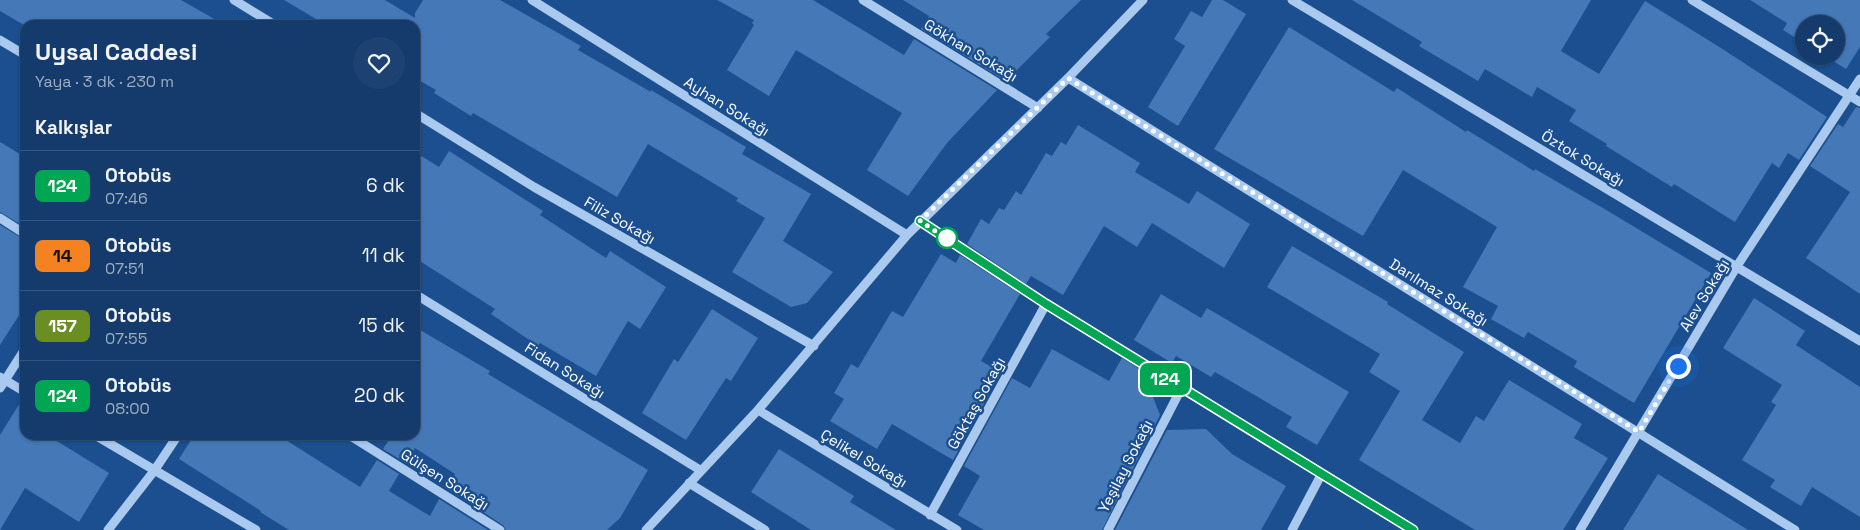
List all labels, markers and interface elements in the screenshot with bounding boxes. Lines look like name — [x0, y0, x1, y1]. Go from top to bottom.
street label: Gökhan Sokağı — [921, 15, 1021, 85]
map controls — [1795, 15, 1845, 65]
button: locate — [1795, 15, 1845, 65]
text: Uysal Caddesi — [35, 36, 197, 67]
button: heart — [353, 37, 405, 89]
text: Yaya · 3 dk · 230 m — [35, 71, 174, 92]
street label: Ayhan Sokağı — [681, 72, 773, 140]
text: Kalkışlar — [35, 115, 112, 140]
street label: Öztok Sokağı — [1538, 126, 1628, 190]
text: Otobüs — [105, 163, 172, 188]
text: 6 dk — [366, 173, 405, 198]
text: 124 — [48, 174, 78, 197]
text: 07:46 — [105, 188, 148, 209]
street label: Filiz Sokağı — [581, 192, 659, 248]
unlabelled marker — [936, 227, 958, 249]
text: Otobüs — [105, 233, 172, 258]
text: 11 dk — [362, 243, 405, 268]
text: 14 — [53, 244, 72, 267]
street label: Darılmaz Sokağı — [1386, 254, 1492, 330]
street label: Alev Sokağı — [1675, 255, 1733, 335]
text: 07:51 — [105, 258, 144, 279]
text: Otobüs — [105, 303, 172, 328]
text: 15 dk — [358, 313, 405, 338]
text: 157 — [48, 314, 77, 337]
text: 07:55 — [105, 328, 147, 349]
street label: Fidan Sokağı — [521, 338, 609, 402]
street label: Göktaş Sokağı — [943, 354, 1009, 452]
your location — [1666, 354, 1691, 379]
line badge: 124 — [1136, 363, 1194, 395]
text: 124 — [1150, 367, 1180, 390]
text: Otobüs — [105, 373, 172, 398]
text: 20 dk — [354, 383, 405, 408]
text: 124 — [48, 384, 78, 407]
text: 08:00 — [105, 398, 150, 419]
street label: Yeşilay Sokağı — [1093, 416, 1157, 516]
street label: Çelikel Sokağı — [817, 425, 911, 491]
street label: Gülşen Sokağı — [397, 444, 493, 514]

